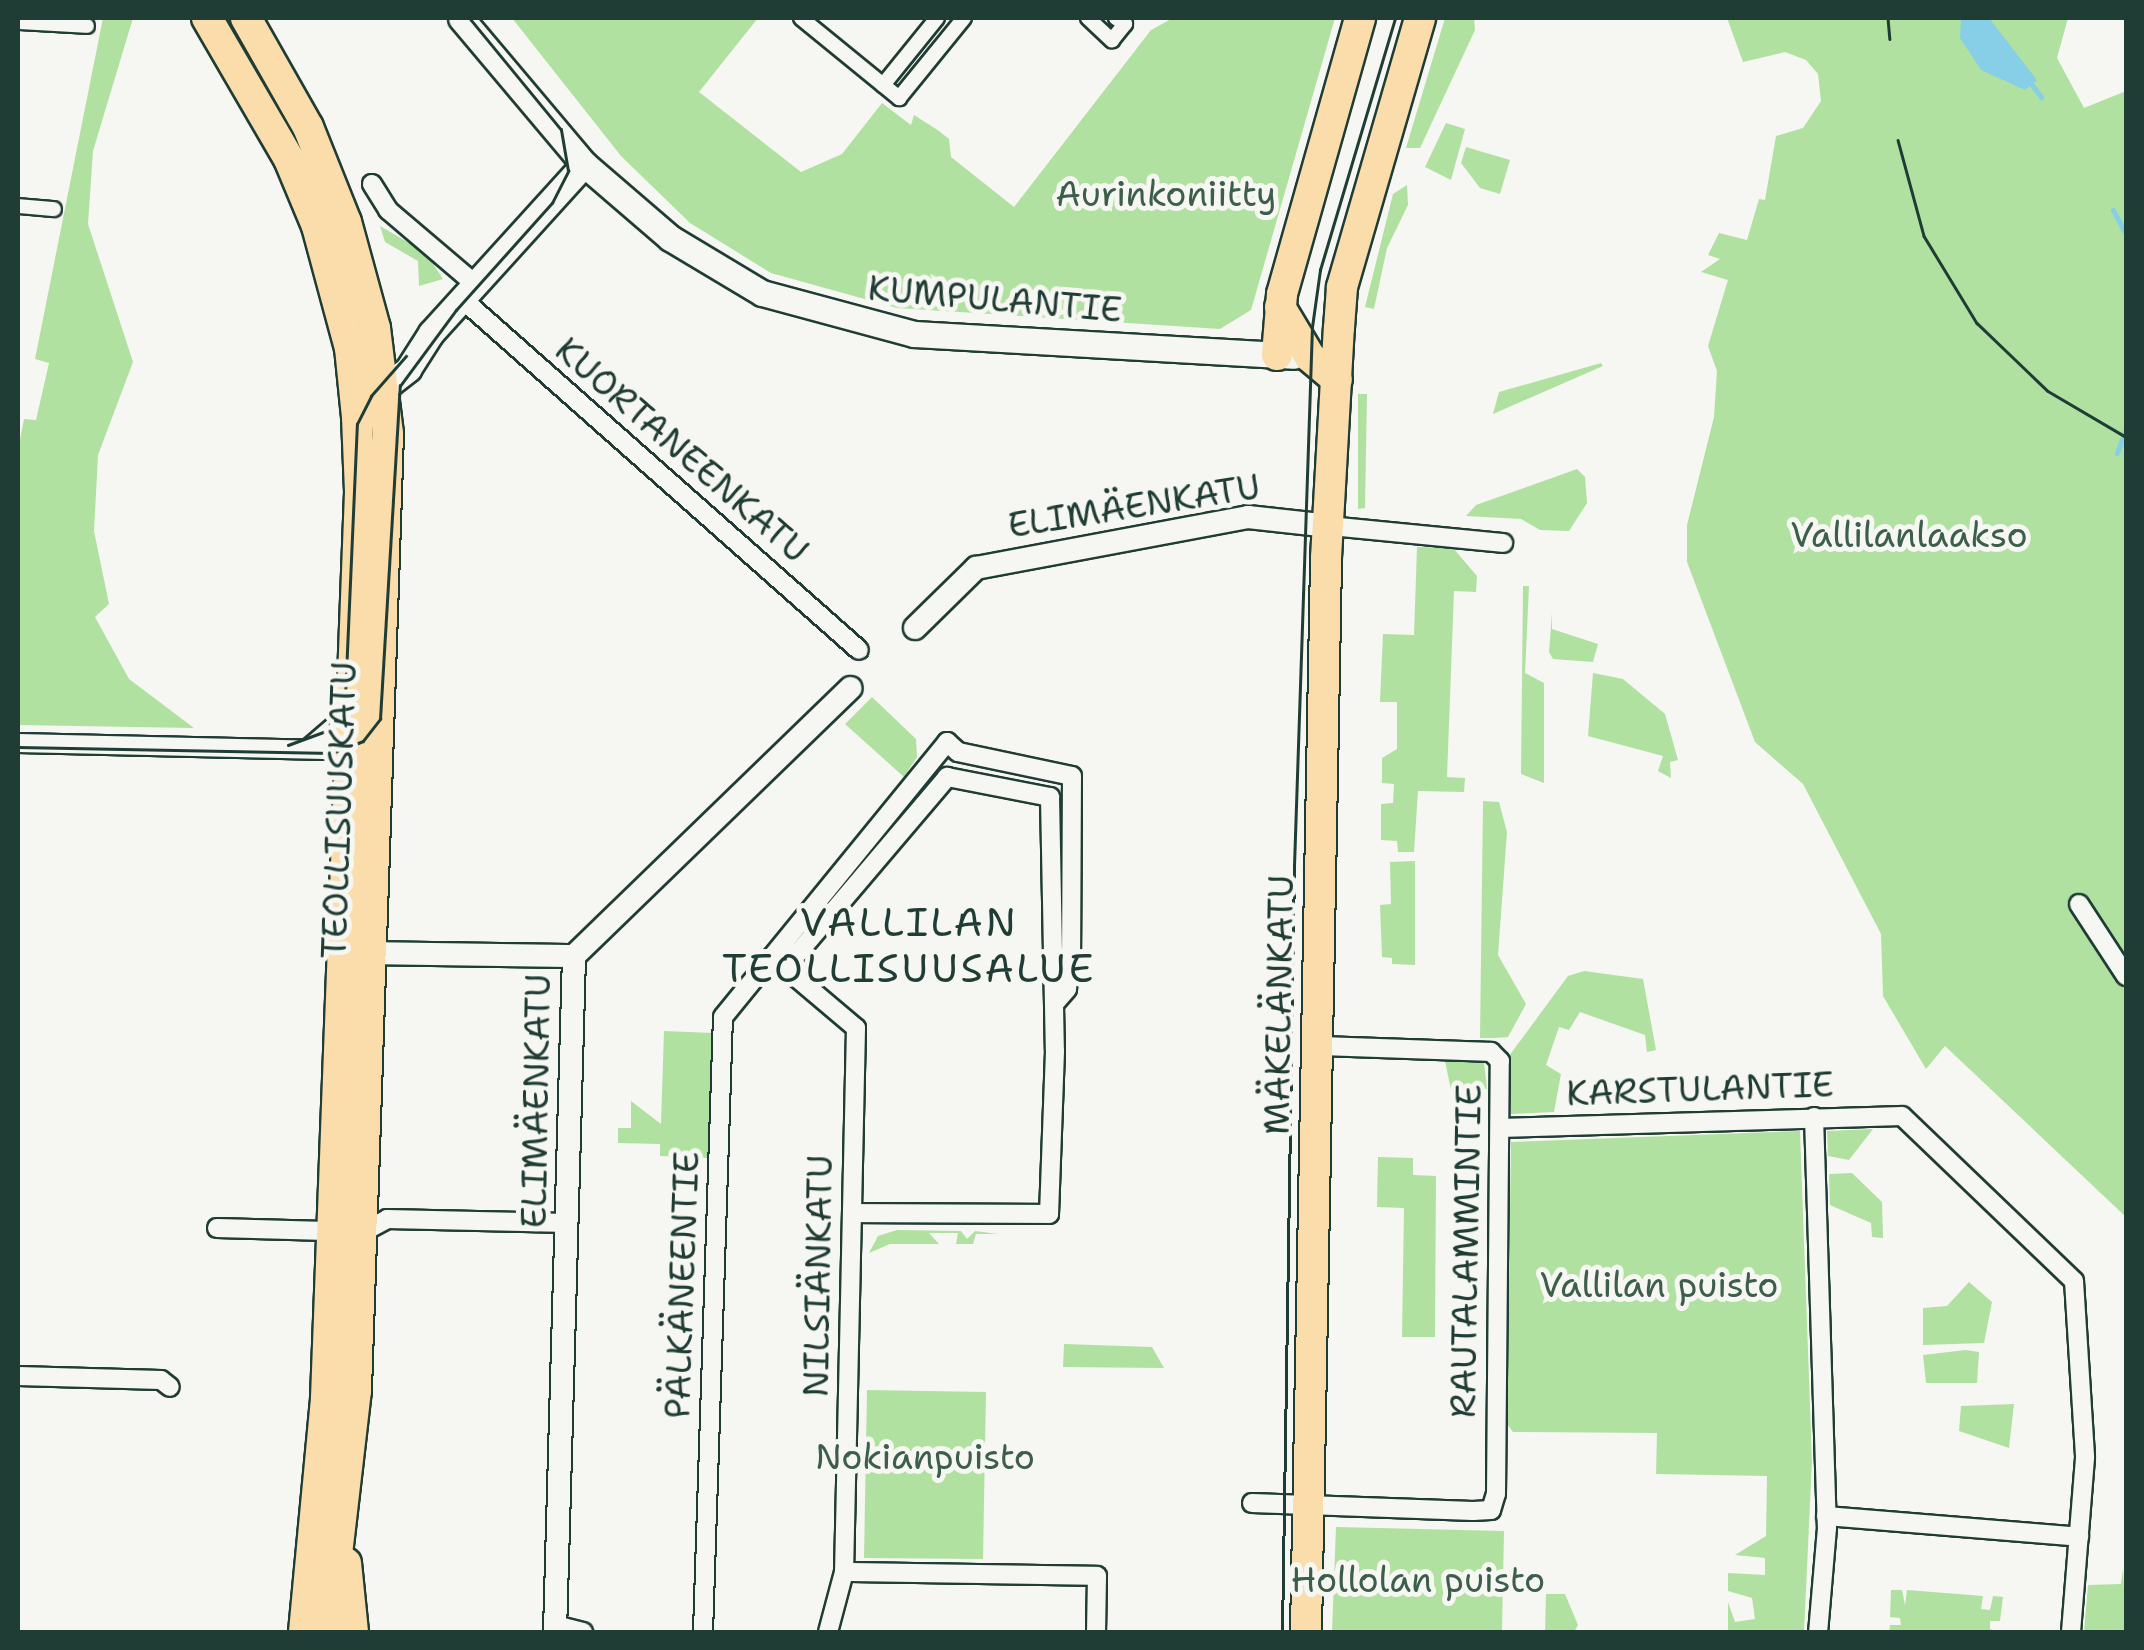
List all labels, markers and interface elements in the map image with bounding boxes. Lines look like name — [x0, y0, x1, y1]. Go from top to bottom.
park label: Aurinkoniitty — [1056, 173, 1276, 215]
street label: KUMPULANTIE — [866, 267, 1124, 331]
street label: KUORTANEENKATU — [547, 329, 817, 571]
street label: ELIMÄENKATU — [1005, 465, 1263, 547]
park label: Vallilanlaakso — [1790, 514, 2028, 556]
street label: TEOLLISUUSKATU — [313, 661, 365, 959]
street label: MÄKELÄNKATU — [1256, 875, 1302, 1135]
district label: VALLILAN TEOLLISUUSALUE — [722, 898, 1096, 992]
street label: ELIMÄENKATU — [513, 973, 559, 1229]
street label: KARSTULANTIE — [1566, 1063, 1834, 1115]
street label: RAUTALAMMINTIE — [1442, 1084, 1490, 1418]
street label: PÄLKÄNEENTIE — [656, 1151, 708, 1419]
street label: NILSIÄNKATU — [795, 1154, 841, 1398]
park label: Vallilan puisto — [1540, 1264, 1778, 1306]
park label: Nokianpuisto — [815, 1436, 1035, 1478]
park label: Hollolan puisto — [1291, 1559, 1545, 1601]

